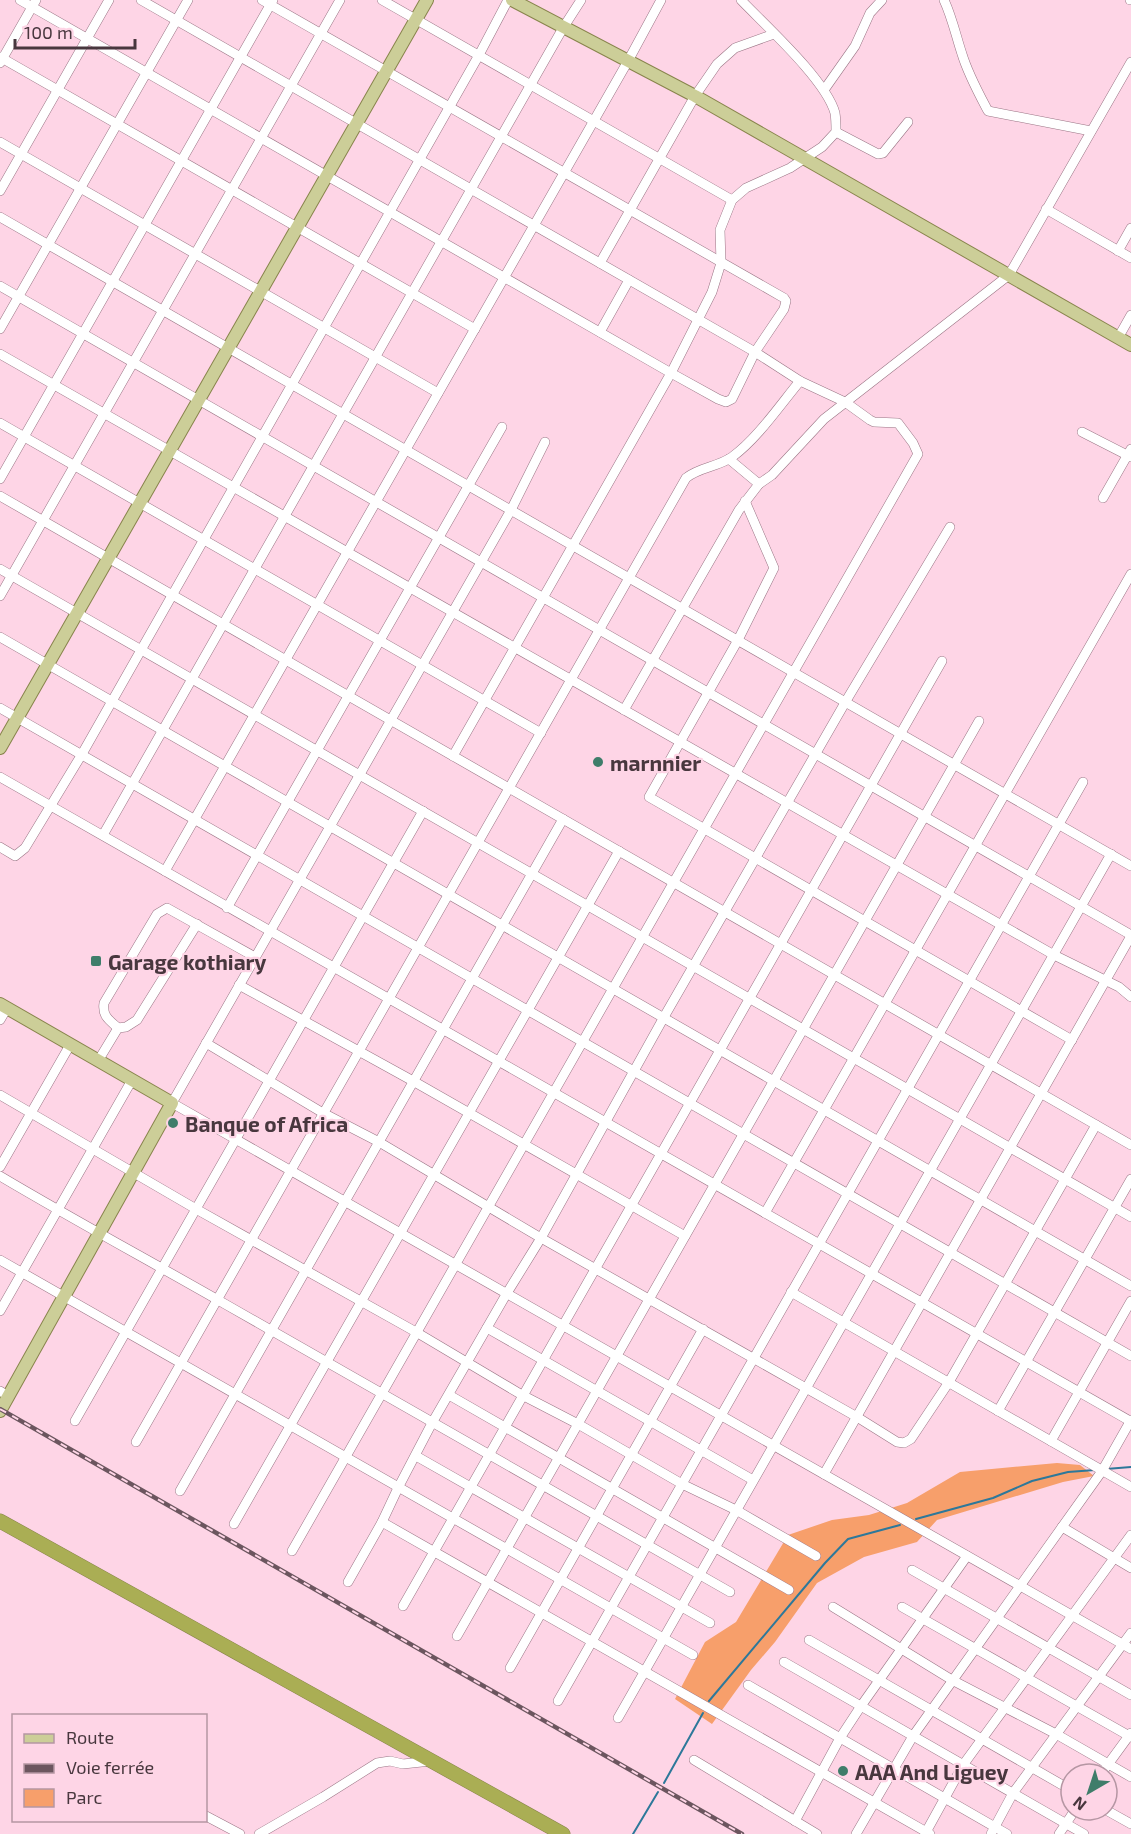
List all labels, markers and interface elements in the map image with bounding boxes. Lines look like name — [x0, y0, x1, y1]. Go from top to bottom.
scale bar — [15, 12, 135, 50]
text: 100 m — [24, 21, 73, 43]
place label: marnnier — [610, 750, 701, 775]
marker: marnnier — [591, 755, 605, 769]
place label: Garage kothiary — [108, 949, 267, 975]
marker: Garage kothiary — [89, 954, 103, 968]
place label: Banque of Africa — [185, 1111, 348, 1136]
marker: Banque of Africa — [166, 1116, 180, 1130]
legend — [12, 1714, 207, 1822]
text: Route — [66, 1726, 114, 1748]
text: Voie ferrée — [66, 1756, 154, 1778]
place label: AAA And Liguey — [855, 1759, 1009, 1785]
north arrow — [1059, 1762, 1119, 1822]
marker: AAA And Liguey — [836, 1764, 850, 1778]
text: Parc — [66, 1786, 102, 1808]
text: N — [1069, 1793, 1090, 1815]

